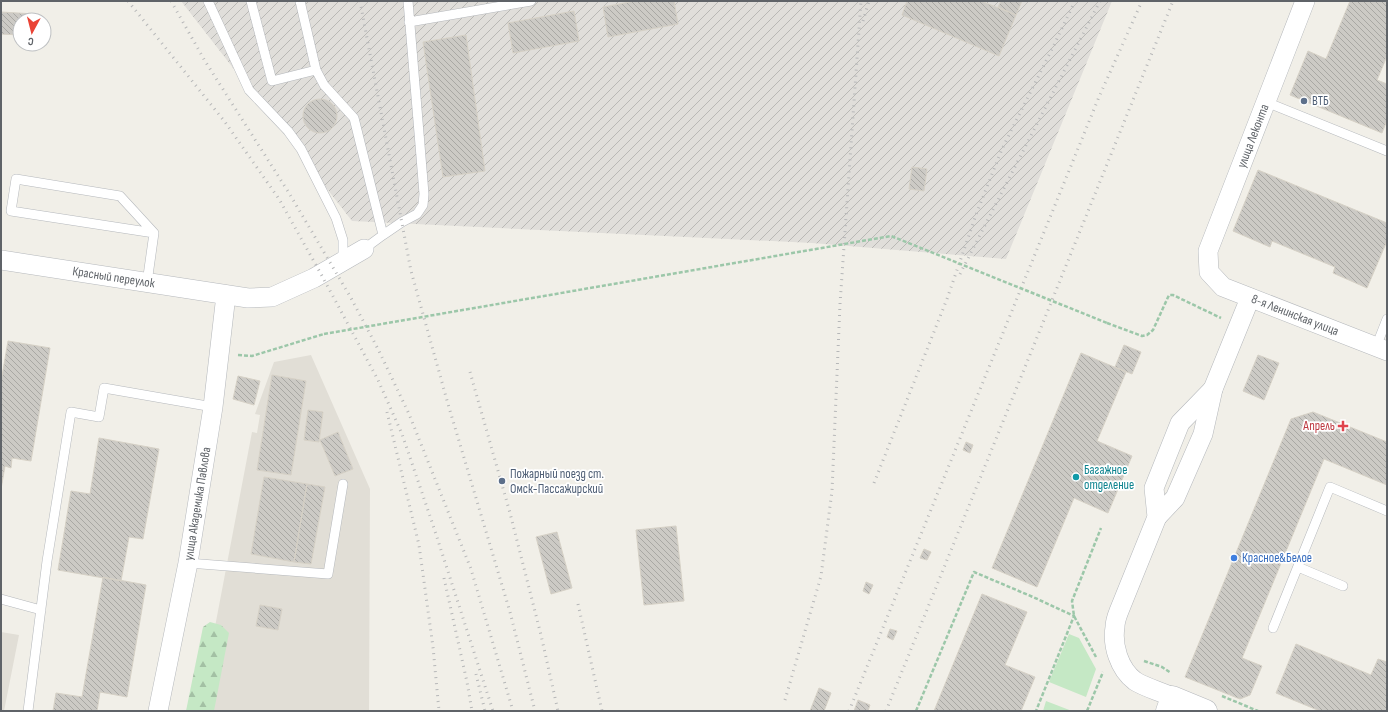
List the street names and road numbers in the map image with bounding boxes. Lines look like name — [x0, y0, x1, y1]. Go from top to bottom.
street label: улица Леконта — [1233, 102, 1273, 170]
street label: Красный переулок — [71, 263, 156, 292]
street label: 8-я Ленинская улица — [1249, 291, 1341, 339]
street label: улица Академика Павлова — [181, 446, 214, 562]

